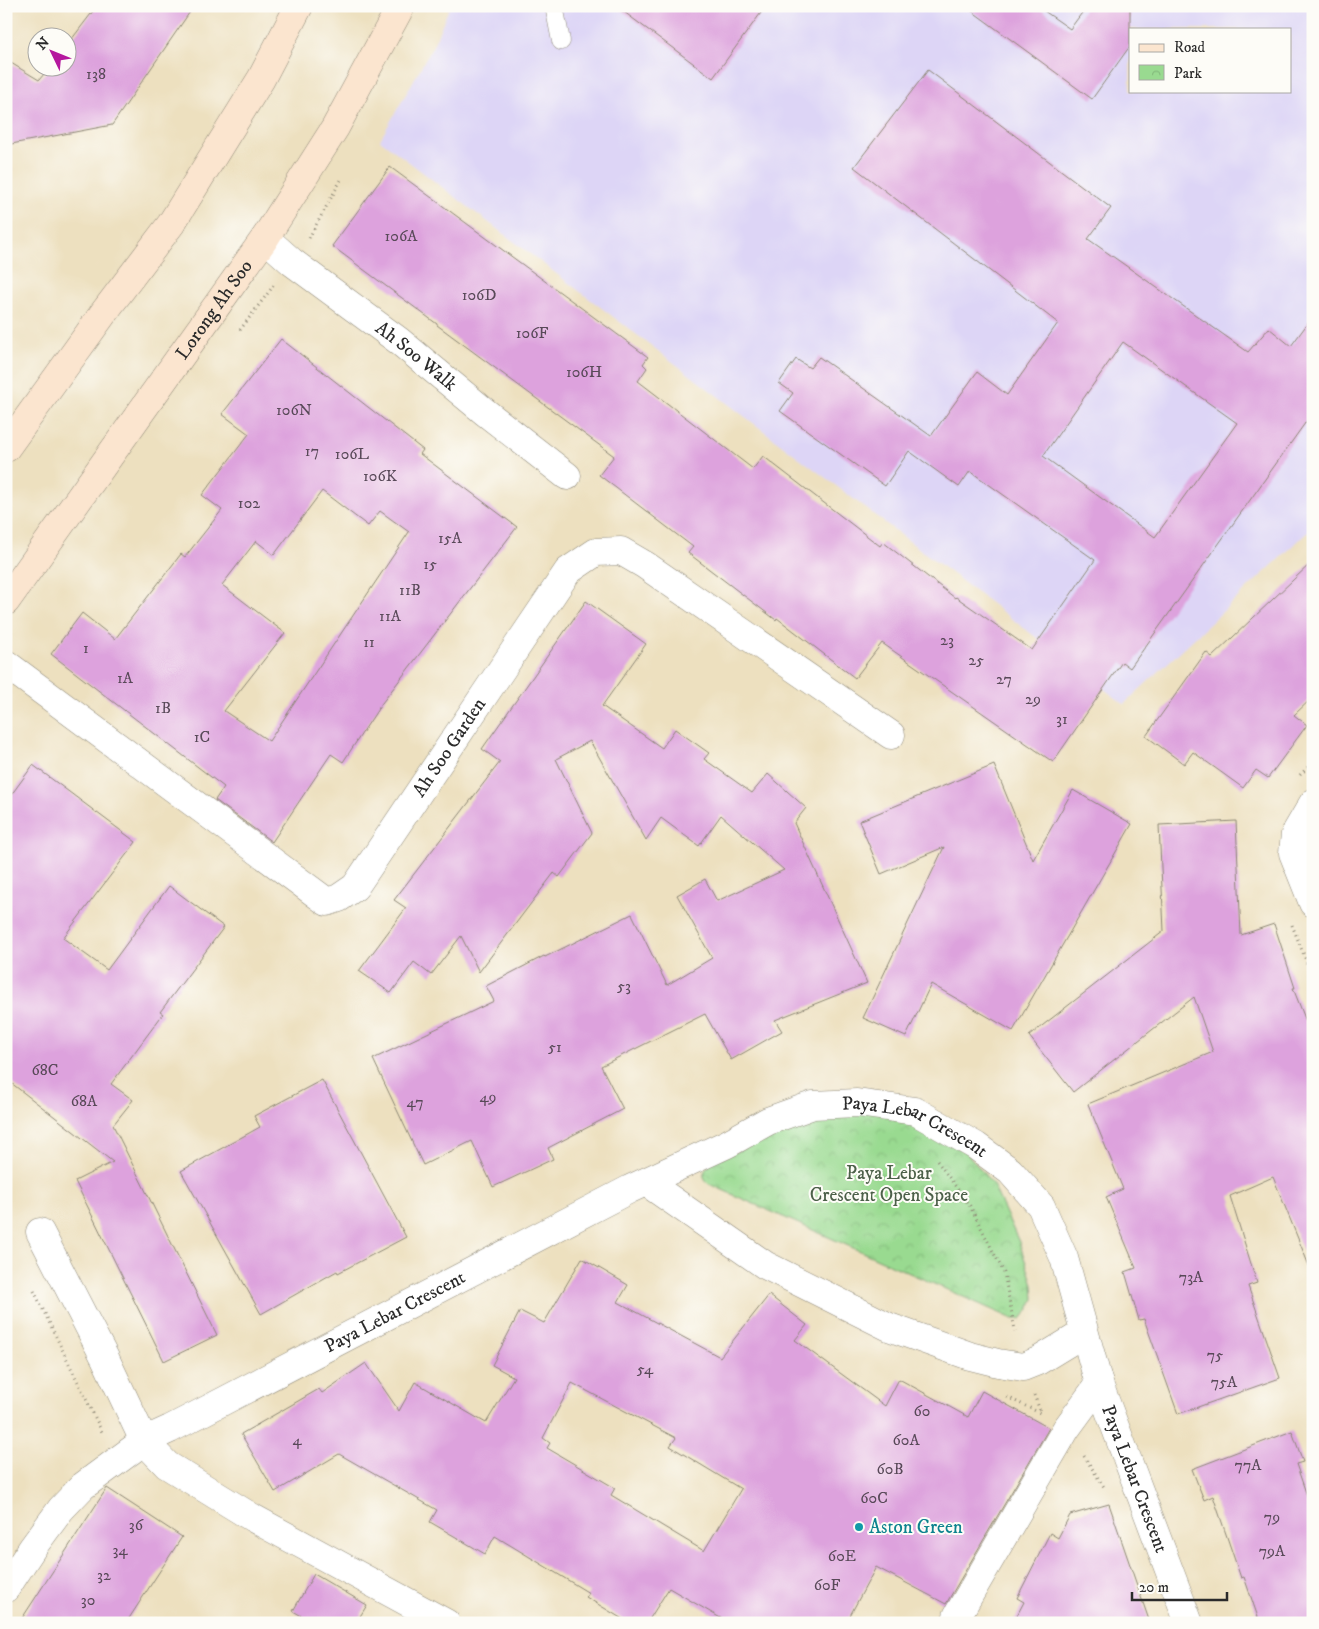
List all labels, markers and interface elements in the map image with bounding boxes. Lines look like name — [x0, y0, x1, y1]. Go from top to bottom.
north arrow — [28, 28, 78, 78]
legend — [1129, 28, 1292, 92]
text: N — [33, 33, 54, 54]
text: Road — [1174, 38, 1206, 57]
house number: 138 — [86, 64, 106, 84]
text: Park — [1174, 64, 1203, 83]
house number: 106A — [385, 226, 418, 246]
street label: Lorong Ah Soo — [171, 255, 257, 364]
house number: 106D — [462, 285, 496, 305]
street label: Ah Soo Walk — [371, 316, 462, 396]
house number: 106F — [516, 323, 548, 343]
house number: 106H — [566, 362, 602, 382]
house number: 106N — [276, 400, 312, 420]
house number: 17 — [305, 441, 319, 461]
house number: 106L — [335, 444, 370, 464]
house number: 106K — [363, 466, 398, 486]
house number: 102 — [238, 493, 260, 513]
house number: 15A — [438, 528, 463, 548]
house number: 15 — [423, 554, 437, 574]
house number: 11B — [399, 580, 421, 600]
house number: 11A — [379, 606, 402, 626]
house number: 23 — [940, 630, 954, 650]
house number: 11 — [363, 632, 375, 652]
house number: 1 — [83, 638, 89, 658]
house number: 25 — [968, 650, 984, 670]
house number: 1A — [117, 668, 134, 688]
house number: 27 — [996, 669, 1012, 689]
house number: 29 — [1025, 689, 1041, 709]
street label: Ah Soo Garden — [408, 694, 491, 801]
house number: 1B — [155, 698, 171, 718]
house number: 31 — [1056, 709, 1068, 729]
house number: 1C — [194, 727, 210, 747]
house number: 53 — [617, 976, 631, 996]
house number: 51 — [548, 1037, 562, 1057]
house number: 68C — [32, 1060, 58, 1080]
house number: 49 — [479, 1087, 497, 1107]
house number: 68A — [71, 1091, 98, 1111]
street label: Paya Lebar Crescent — [841, 1091, 992, 1162]
house number: 47 — [406, 1092, 424, 1112]
park label: Paya Lebar Crescent Open Space — [810, 1162, 968, 1207]
street label: Paya Lebar Crescent — [320, 1266, 469, 1358]
house number: 73A — [1179, 1267, 1204, 1287]
house number: 75 — [1207, 1345, 1223, 1365]
house number: 54 — [637, 1359, 654, 1379]
house number: 75A — [1211, 1372, 1238, 1392]
house number: 60 — [914, 1401, 930, 1421]
street label: Paya Lebar Crescent — [1097, 1402, 1173, 1556]
house number: 4 — [292, 1430, 302, 1450]
house number: 60A — [892, 1430, 920, 1450]
house number: 77A — [1234, 1455, 1262, 1475]
house number: 60B — [876, 1459, 904, 1479]
house number: 60C — [860, 1488, 888, 1508]
house number: 79 — [1264, 1507, 1280, 1527]
house number: 36 — [129, 1515, 144, 1535]
place label: Aston Green — [869, 1516, 963, 1539]
marker: Aston Green — [853, 1521, 865, 1533]
house number: 34 — [112, 1540, 128, 1560]
house number: 79A — [1259, 1541, 1286, 1561]
house number: 60E — [828, 1546, 856, 1566]
house number: 32 — [97, 1565, 111, 1585]
scale bar — [1132, 1569, 1226, 1601]
house number: 60F — [814, 1575, 841, 1595]
text: 20 m — [1139, 1578, 1169, 1597]
house number: 30 — [81, 1590, 95, 1610]

